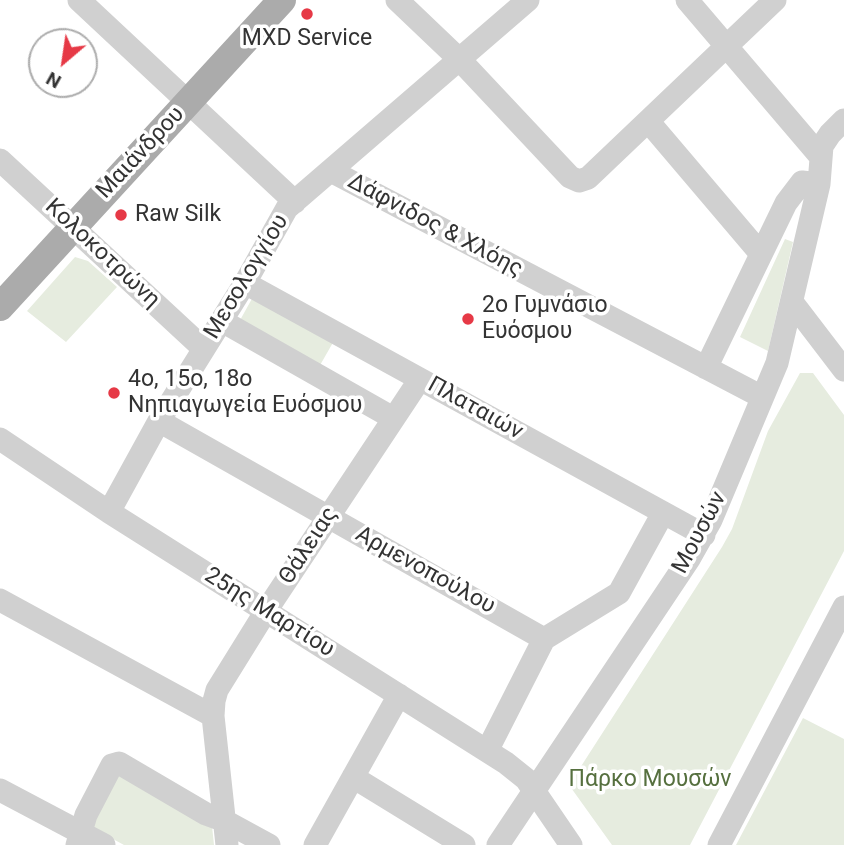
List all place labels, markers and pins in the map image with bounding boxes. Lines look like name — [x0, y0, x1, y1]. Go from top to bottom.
marker: MXD Service — [299, 6, 315, 22]
place label: MXD Service — [242, 25, 372, 53]
place label: Raw Silk — [135, 201, 221, 229]
marker: Raw Silk — [113, 207, 129, 223]
place label: 2ο Γυμνάσιο Ευόσμου — [482, 292, 608, 346]
marker: 2ο Γυμνάσιο Ευόσμου — [460, 311, 476, 327]
place label: 4ο, 15ο, 18ο Νηπιαγωγεία Ευόσμου — [128, 366, 362, 420]
marker: 4ο, 15ο, 18ο Νηπιαγωγεία Ευόσμου — [106, 385, 122, 401]

